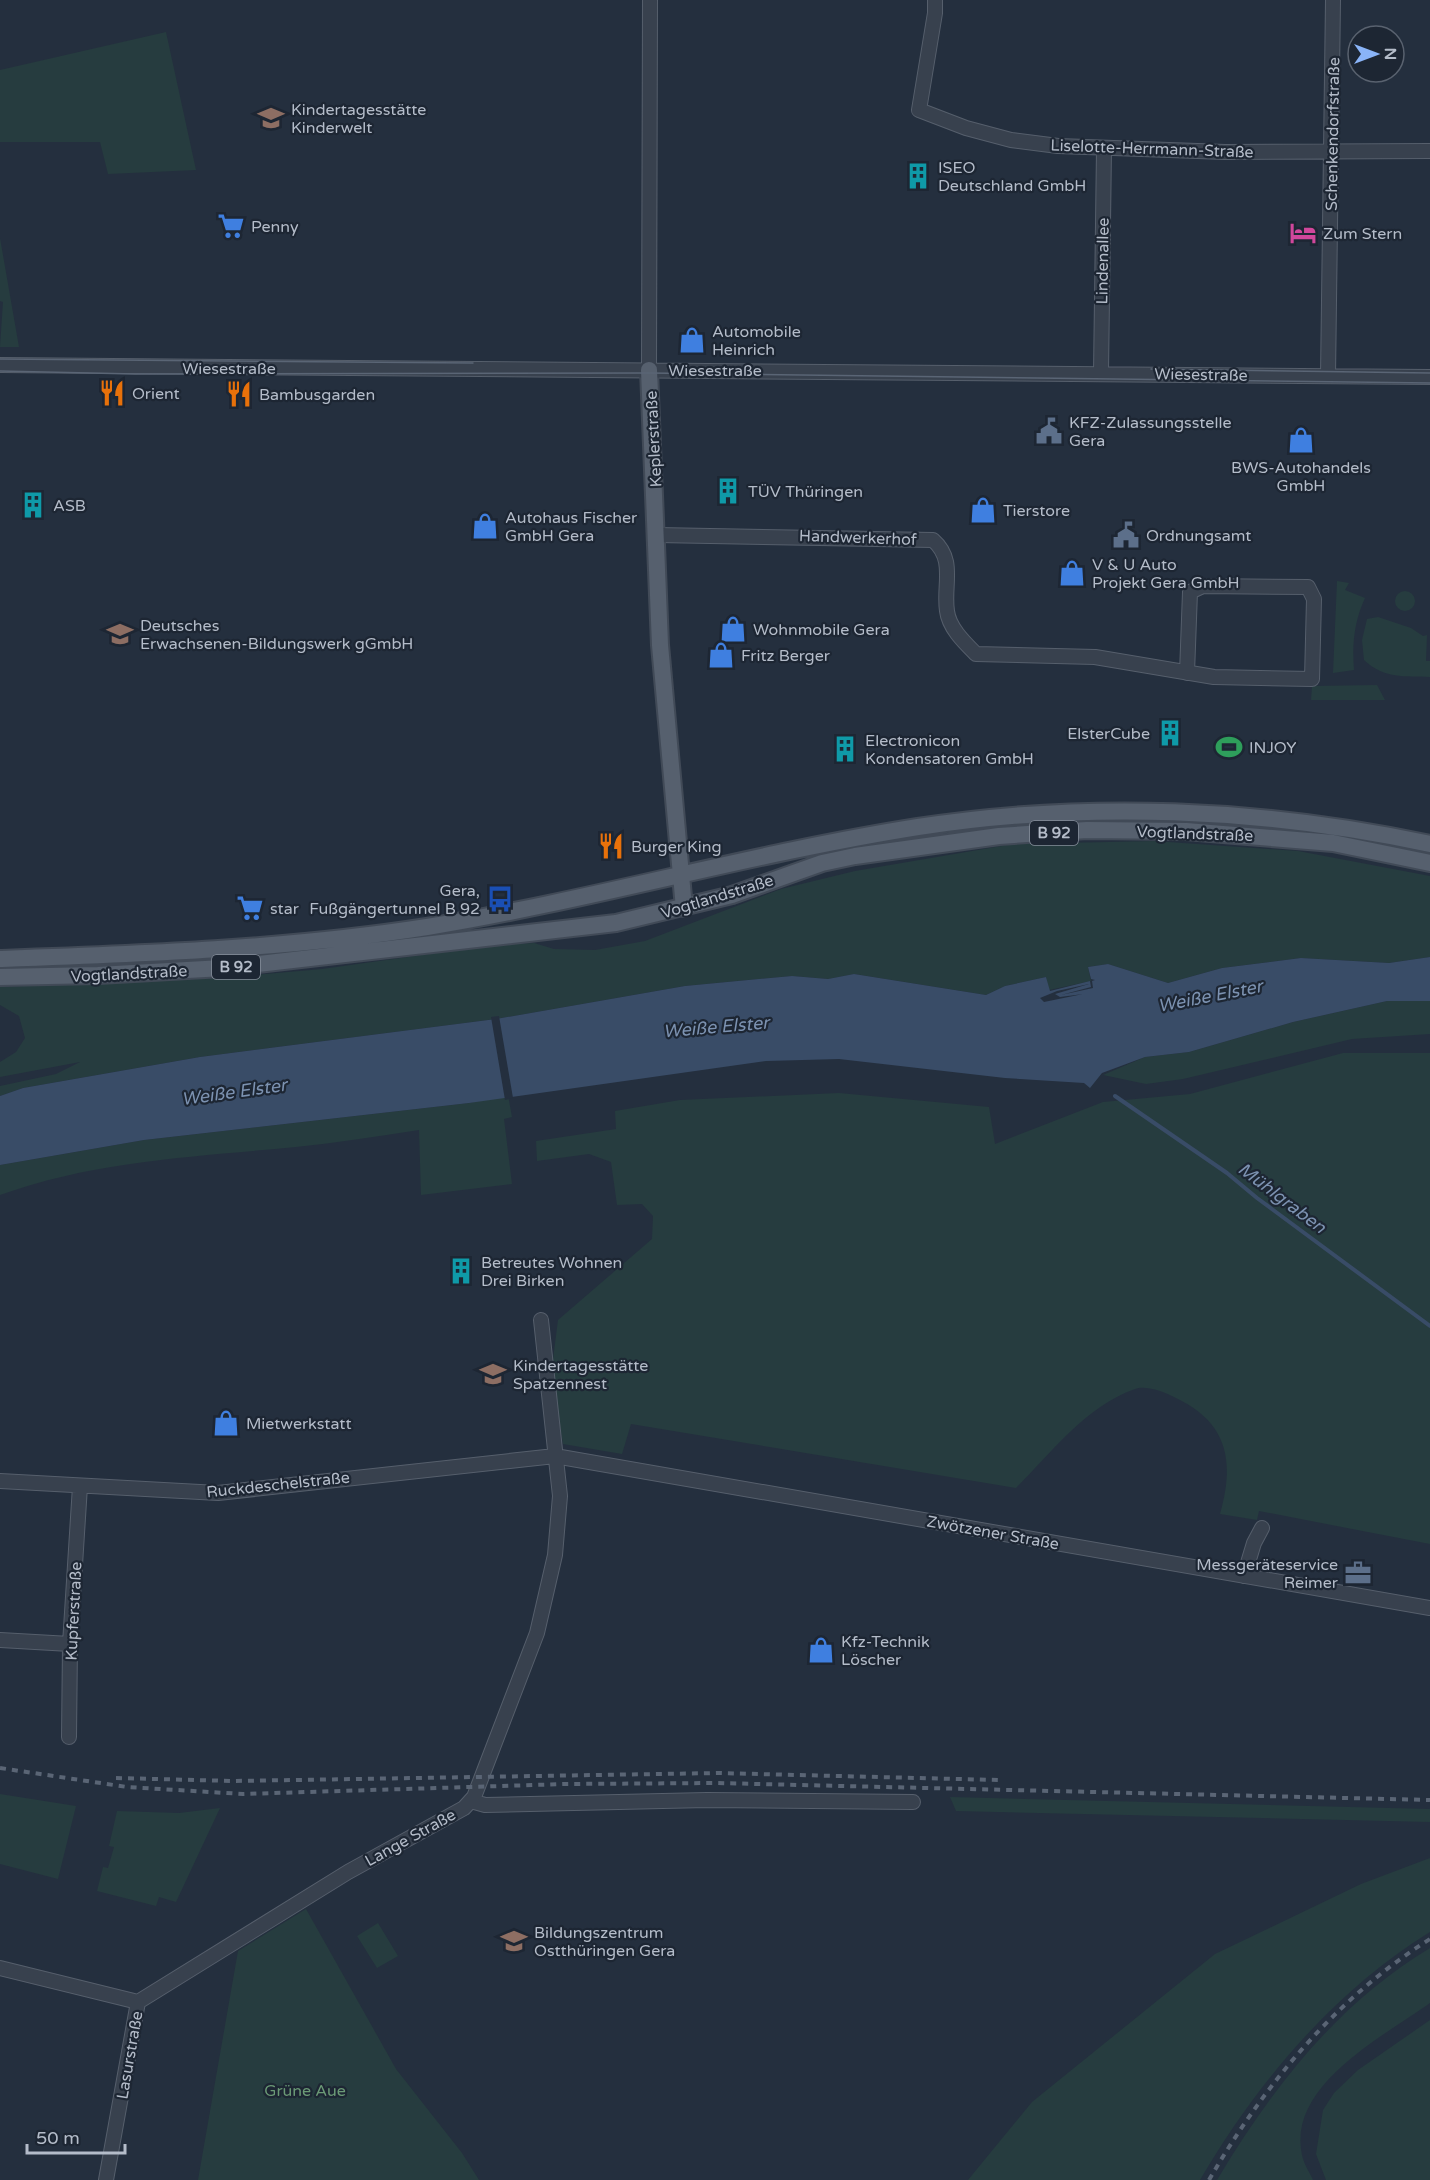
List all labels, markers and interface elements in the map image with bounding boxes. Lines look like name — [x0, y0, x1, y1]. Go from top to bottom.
north arrow — [1346, 24, 1406, 84]
text: N — [1380, 48, 1400, 60]
street label: Schenkendorfstraße — [1322, 57, 1344, 211]
place label: Kindertagesstätte Kinderwelt — [291, 100, 426, 138]
school or university icon: Kindertagesstätte Kinderwelt — [256, 103, 286, 133]
street label: Liselotte-Herrmann-Straße — [1050, 135, 1254, 163]
place label: ISEO Deutschland GmbH — [938, 158, 1086, 196]
building icon: ISEO Deutschland GmbH — [903, 161, 933, 191]
supermarket icon: Penny — [216, 211, 246, 241]
place label: Penny — [251, 217, 299, 237]
street label: Lindenallee — [1092, 217, 1114, 305]
hotel icon: Zum Stern — [1288, 218, 1318, 248]
place label: Zum Stern — [1323, 224, 1402, 244]
place label: Automobile Heinrich — [712, 322, 801, 360]
shop icon: Automobile Heinrich — [677, 325, 707, 355]
street label: Wiesestraße — [182, 359, 276, 379]
street label: Wiesestraße — [668, 361, 762, 381]
street label: Wiesestraße — [1154, 364, 1248, 386]
restaurant icon: Orient — [97, 378, 127, 408]
restaurant icon: Bambusgarden — [224, 379, 254, 409]
place label: Orient — [132, 384, 180, 404]
place label: Bambusgarden — [259, 385, 375, 405]
street label: Keplerstraße — [641, 390, 667, 488]
place label: KFZ-Zulassungsstelle Gera — [1069, 413, 1231, 451]
public building icon: KFZ-Zulassungsstelle Gera — [1034, 416, 1064, 446]
shop icon: BWS-Autohandels GmbH — [1286, 425, 1316, 455]
place label: BWS-Autohandels GmbH — [1231, 458, 1371, 496]
building icon: TÜV Thüringen — [713, 476, 743, 506]
place label: TÜV Thüringen — [748, 482, 863, 502]
building icon: ASB — [18, 490, 48, 520]
shop icon: Tierstore — [968, 495, 998, 525]
place label: ASB — [53, 496, 86, 516]
place label: Tierstore — [1003, 501, 1070, 521]
place label: Autohaus Fischer GmbH Gera — [505, 508, 638, 546]
shop icon: Autohaus Fischer GmbH Gera — [470, 511, 500, 541]
public building icon: Ordnungsamt — [1111, 520, 1141, 550]
street label: Handwerkerhof — [799, 526, 918, 550]
place label: Ordnungsamt — [1146, 526, 1251, 546]
place label: V & U Auto Projekt Gera GmbH — [1092, 555, 1240, 593]
shop icon: V & U Auto Projekt Gera GmbH — [1057, 558, 1087, 588]
shop icon: Wohnmobile Gera — [718, 614, 748, 644]
place label: Deutsches Erwachsenen-Bildungswerk gGmbH — [140, 616, 413, 654]
school or university icon: Deutsches Erwachsenen-Bildungswerk gGmbH — [105, 619, 135, 649]
place label: Wohnmobile Gera — [753, 620, 890, 640]
shop icon: Fritz Berger — [706, 640, 736, 670]
place label: Fritz Berger — [741, 646, 831, 666]
building icon: ElsterCube — [1155, 718, 1185, 748]
place label: ElsterCube — [1067, 724, 1150, 744]
place label: Electronicon Kondensatoren GmbH — [865, 731, 1034, 769]
sports icon: INJOY — [1214, 732, 1244, 762]
building icon: Electronicon Kondensatoren GmbH — [830, 734, 860, 764]
place label: INJOY — [1249, 738, 1297, 758]
road number: B 92 — [1030, 821, 1078, 845]
street label: Vogtlandstraße — [1136, 822, 1254, 846]
restaurant icon: Burger King — [596, 831, 626, 861]
place label: Burger King — [631, 837, 722, 857]
street label: Vogtlandstraße — [659, 870, 776, 924]
place label: Gera, Fußgängertunnel B 92 — [309, 881, 480, 919]
bus stop icon: Gera, Fußgängertunnel B 92 — [485, 884, 515, 914]
supermarket icon: star — [235, 893, 265, 923]
place label: star — [270, 899, 300, 919]
road number: B 92 — [212, 955, 260, 979]
street label: Vogtlandstraße — [70, 961, 188, 987]
water label: Weiße Elster — [1156, 975, 1266, 1017]
water label: Weiße Elster — [662, 1011, 772, 1043]
water label: Weiße Elster — [180, 1073, 290, 1110]
water label: Mühlgraben — [1234, 1158, 1331, 1239]
place label: Betreutes Wohnen Drei Birken — [481, 1253, 622, 1291]
building icon: Betreutes Wohnen Drei Birken — [446, 1256, 476, 1286]
place label: Kindertagesstätte Spatzennest — [513, 1356, 648, 1394]
school or university icon: Kindertagesstätte Spatzennest — [478, 1359, 508, 1389]
shop icon: Mietwerkstatt — [211, 1408, 241, 1438]
place label: Mietwerkstatt — [246, 1414, 352, 1434]
street label: Ruckdeschelstraße — [205, 1468, 351, 1502]
street label: Zwötzener Straße — [925, 1511, 1061, 1554]
place label: Messgeräteservice Reimer — [1196, 1555, 1339, 1593]
office icon: Messgeräteservice Reimer — [1343, 1558, 1373, 1588]
street label: Kupferstraße — [61, 1561, 87, 1661]
place label: Kfz-Technik Löscher — [841, 1632, 930, 1670]
shop icon: Kfz-Technik Löscher — [806, 1635, 836, 1665]
street label: Lange Straße — [362, 1805, 459, 1871]
place label: Bildungszentrum Ostthüringen Gera — [534, 1923, 675, 1961]
school or university icon: Bildungszentrum Ostthüringen Gera — [499, 1926, 529, 1956]
street label: Lasurstraße — [112, 2009, 148, 2101]
park label: Grüne Aue — [264, 2081, 346, 2101]
scale bar — [27, 2117, 124, 2155]
text: 50 m — [36, 2127, 80, 2149]

